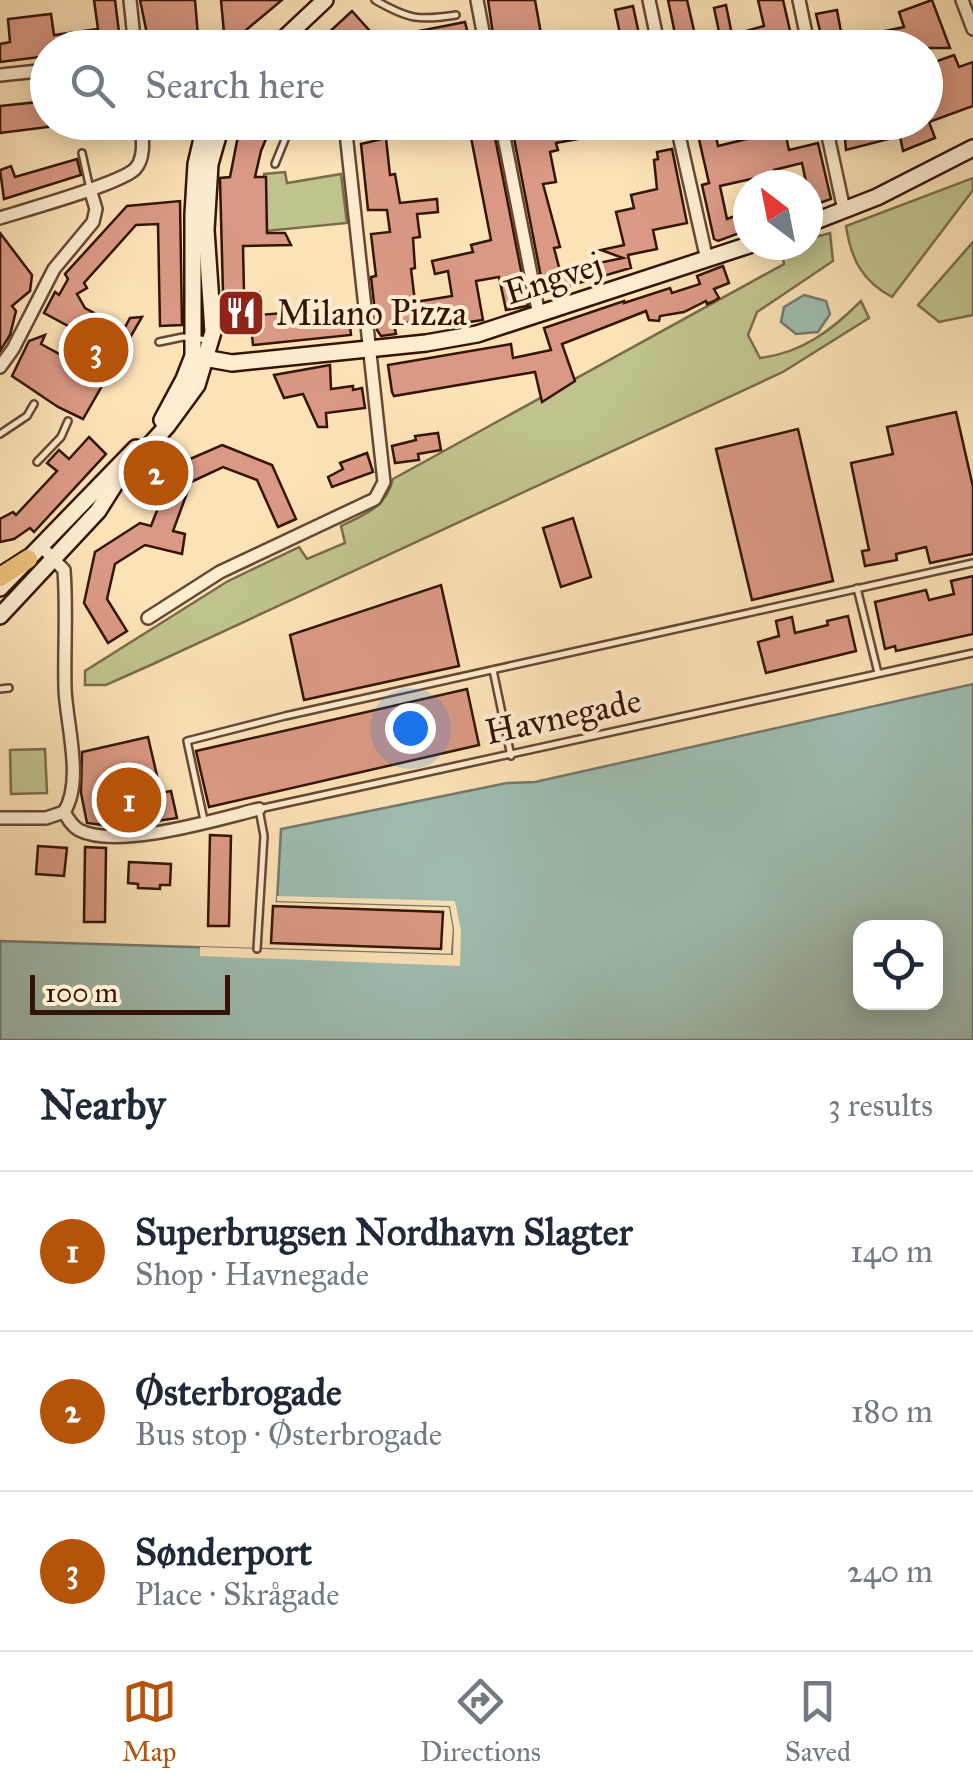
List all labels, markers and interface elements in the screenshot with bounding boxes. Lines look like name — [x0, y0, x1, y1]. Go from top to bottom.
search box — [30, 30, 943, 140]
icon: search — [65, 58, 120, 113]
text: Search here — [145, 62, 325, 108]
north arrow — [733, 170, 823, 260]
street label: Engvej — [499, 242, 608, 314]
restaurant icon: Milano Pizza — [215, 287, 267, 339]
place label: Milano Pizza — [276, 292, 467, 335]
pin: 3 — [64, 312, 128, 388]
pin: 2 — [124, 436, 188, 510]
street label: Havnegade — [481, 679, 645, 754]
your location — [385, 703, 436, 754]
pin: 1 — [96, 762, 162, 838]
map controls — [853, 920, 943, 1010]
button: locate — [853, 920, 943, 1010]
scale bar — [30, 970, 230, 1014]
text: 100 m — [45, 975, 118, 1010]
text: Nearby — [40, 1079, 165, 1131]
text: 3 results — [828, 1086, 933, 1125]
text: Superbrugsen Nordhavn Slagter — [135, 1209, 633, 1255]
text: 1 — [66, 1232, 79, 1271]
text: 140 m — [850, 1232, 933, 1271]
text: Shop · Havnegade — [135, 1255, 369, 1294]
text: Østerbrogade — [135, 1369, 342, 1415]
text: 2 — [65, 1392, 80, 1431]
text: 180 m — [851, 1392, 933, 1431]
text: Bus stop · Østerbrogade — [135, 1415, 442, 1454]
text: Sønderport — [135, 1529, 312, 1575]
text: 3 — [66, 1552, 79, 1591]
text: 240 m — [847, 1552, 933, 1591]
text: Place · Skrågade — [135, 1575, 340, 1614]
tab: Map — [122, 1674, 177, 1769]
tab: Directions — [420, 1674, 541, 1769]
tab: Saved — [785, 1674, 851, 1769]

